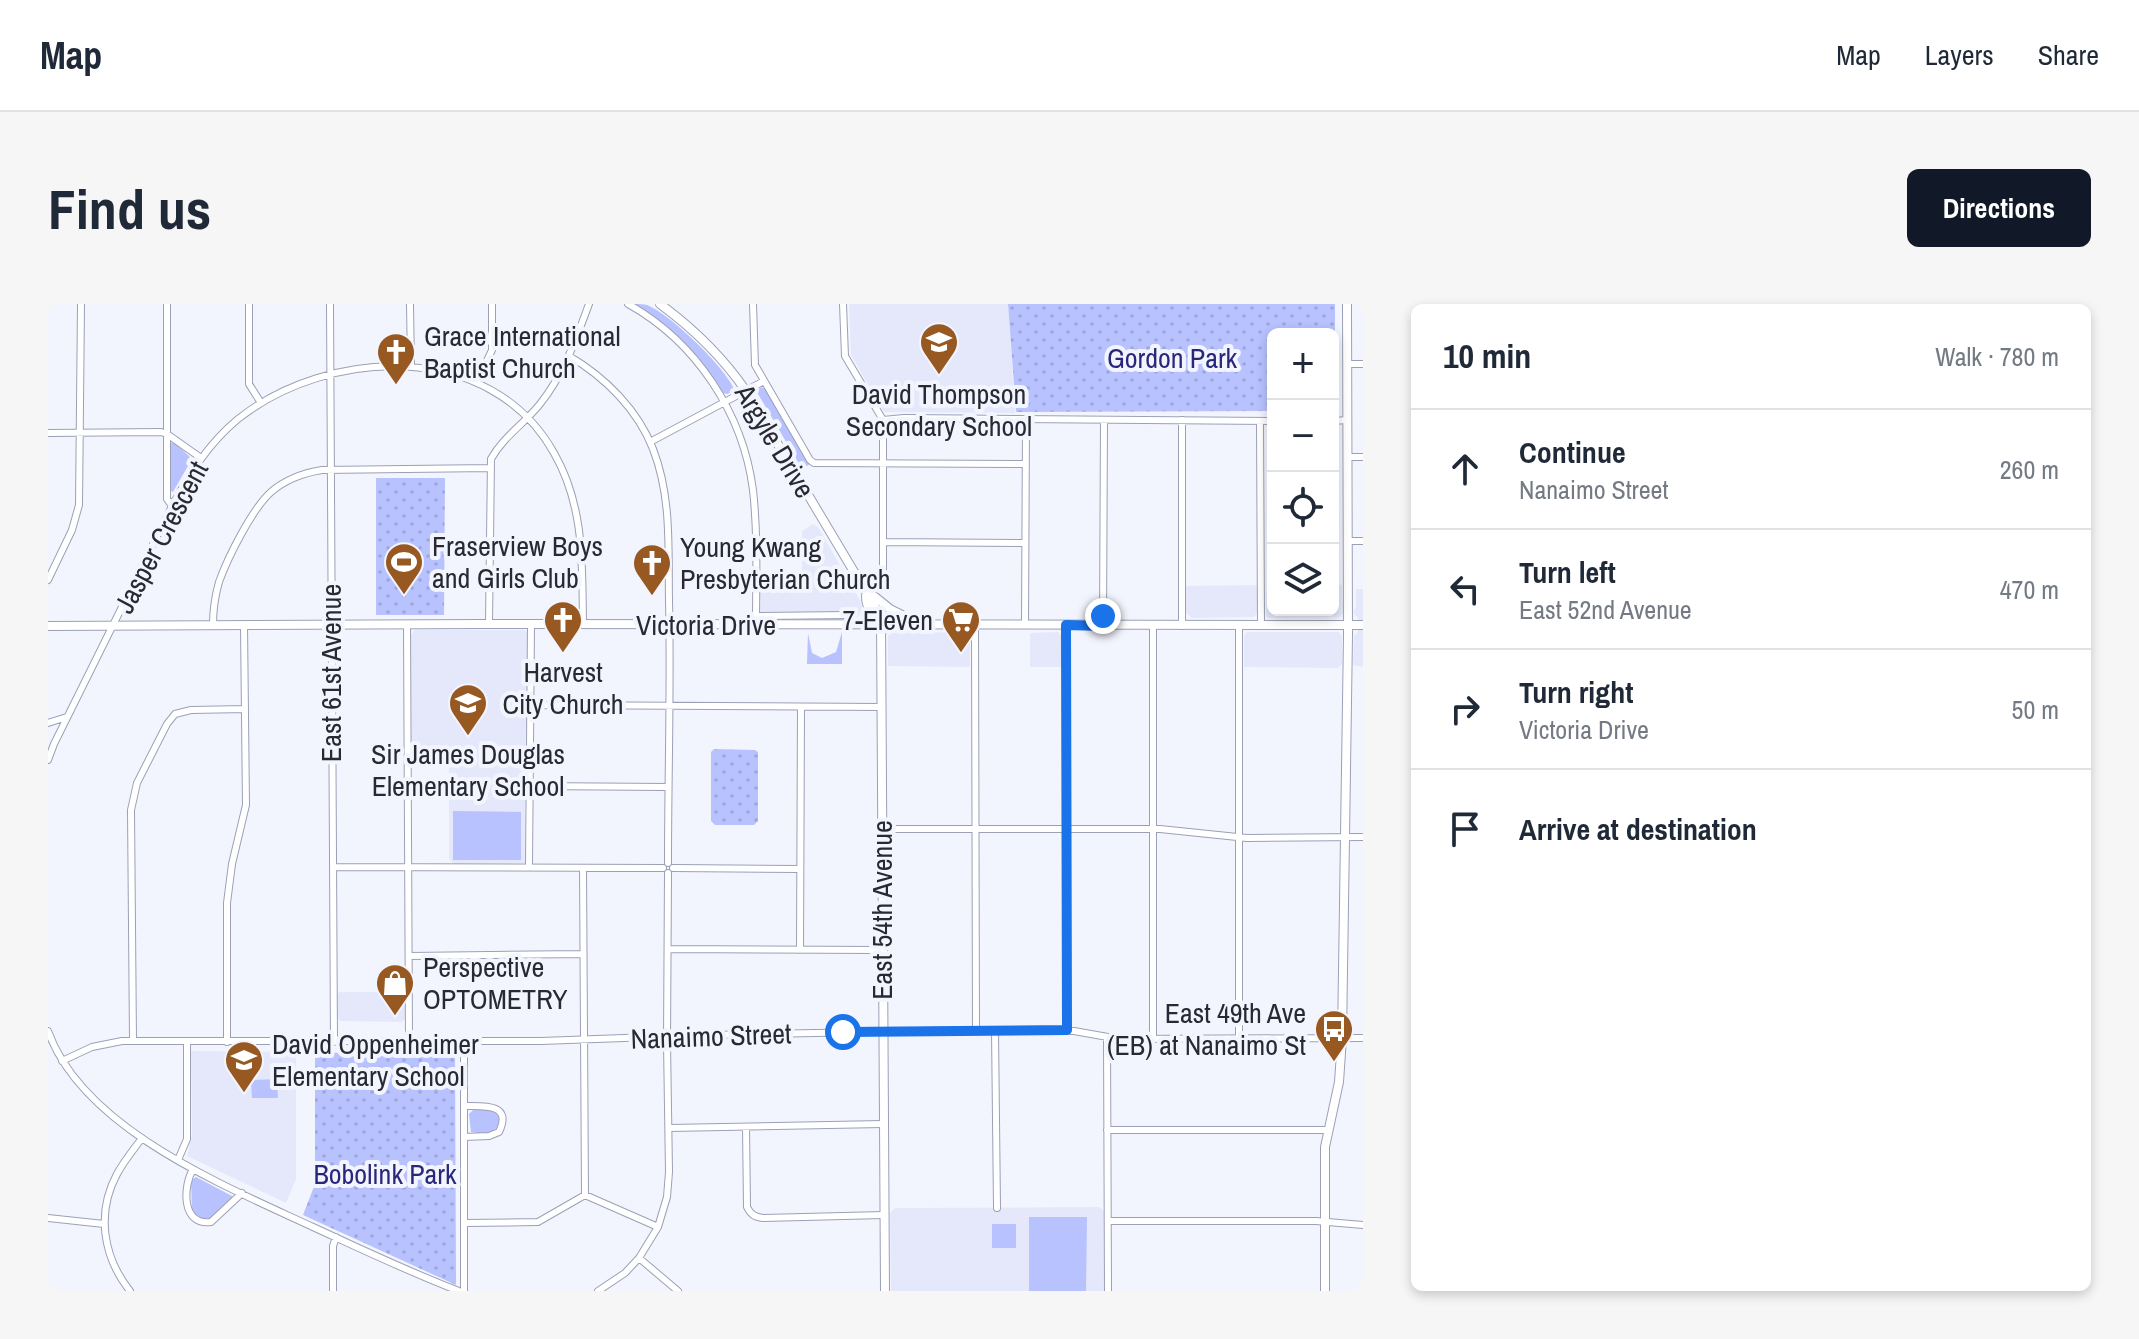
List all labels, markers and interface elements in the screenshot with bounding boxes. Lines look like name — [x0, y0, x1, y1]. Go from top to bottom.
text: Map — [40, 30, 102, 81]
text: Map — [1836, 36, 1881, 74]
text: Layers — [1925, 36, 1994, 74]
text: Share — [2038, 36, 2099, 74]
button: Directions — [1907, 169, 2091, 247]
text: Find us — [48, 171, 211, 246]
place label: Grace International Baptist Church — [424, 317, 621, 387]
school or university icon: David Thompson Secondary School — [918, 321, 960, 376]
map controls — [1267, 328, 1339, 616]
button: + — [1267, 328, 1339, 400]
church icon: Grace International Baptist Church — [375, 331, 417, 386]
text: 10 min — [1443, 333, 1531, 379]
park label: Gordon Park — [1107, 339, 1238, 377]
text: Walk · 780 m — [1935, 339, 2059, 374]
place label: David Thompson Secondary School — [846, 375, 1032, 445]
street label: Argyle Drive — [726, 376, 824, 505]
button: − — [1267, 400, 1339, 472]
text: Continue — [1519, 432, 1626, 472]
icon: ahead — [1443, 447, 1487, 491]
text: 260 m — [2000, 452, 2059, 487]
street label: Jasper Crescent — [105, 454, 217, 620]
button: locate — [1267, 472, 1339, 544]
text: Nanaimo Street — [1519, 472, 1668, 507]
place label: Fraserview Boys and Girls Club — [432, 527, 603, 597]
place label: Young Kwang Presbyterian Church — [680, 528, 891, 598]
sports icon: Fraserview Boys and Girls Club — [383, 541, 425, 596]
church icon: Young Kwang Presbyterian Church — [631, 542, 673, 597]
button: layers — [1267, 544, 1339, 616]
text: Turn left — [1519, 552, 1616, 592]
icon: left — [1443, 567, 1487, 611]
text: 470 m — [2000, 572, 2059, 607]
street label: East 61st Avenue — [312, 584, 350, 762]
text: East 52nd Avenue — [1519, 592, 1692, 627]
route end — [1085, 598, 1121, 634]
church icon: Harvest City Church — [542, 599, 584, 654]
supermarket icon: 7-Eleven — [940, 599, 982, 654]
place label: 7-Eleven — [842, 601, 933, 639]
street label: Victoria Drive — [636, 606, 776, 644]
place label: Harvest City Church — [502, 653, 624, 723]
text: Turn right — [1519, 672, 1633, 712]
school or university icon: Sir James Douglas Elementary School — [447, 682, 489, 737]
icon: right — [1443, 687, 1487, 731]
text: 50 m — [2012, 692, 2059, 727]
text: Victoria Drive — [1519, 712, 1649, 747]
place label: Sir James Douglas Elementary School — [371, 735, 565, 805]
icon: arrive — [1443, 807, 1487, 851]
text: Arrive at destination — [1519, 809, 1757, 849]
street label: East 54th Avenue — [863, 820, 901, 1000]
place label: Perspective OPTOMETRY — [423, 948, 568, 1018]
shop icon: Perspective OPTOMETRY — [374, 962, 416, 1017]
place label: East 49th Ave (EB) at Nanaimo St — [1107, 994, 1306, 1064]
bus stop icon: East 49th Ave (EB) at Nanaimo St — [1313, 1008, 1355, 1063]
street label: Nanaimo Street — [630, 1014, 792, 1058]
route start — [825, 1014, 861, 1050]
place label: David Oppenheimer Elementary School — [272, 1025, 479, 1095]
school or university icon: David Oppenheimer Elementary School — [223, 1039, 265, 1094]
park label: Bobolink Park — [314, 1155, 457, 1193]

